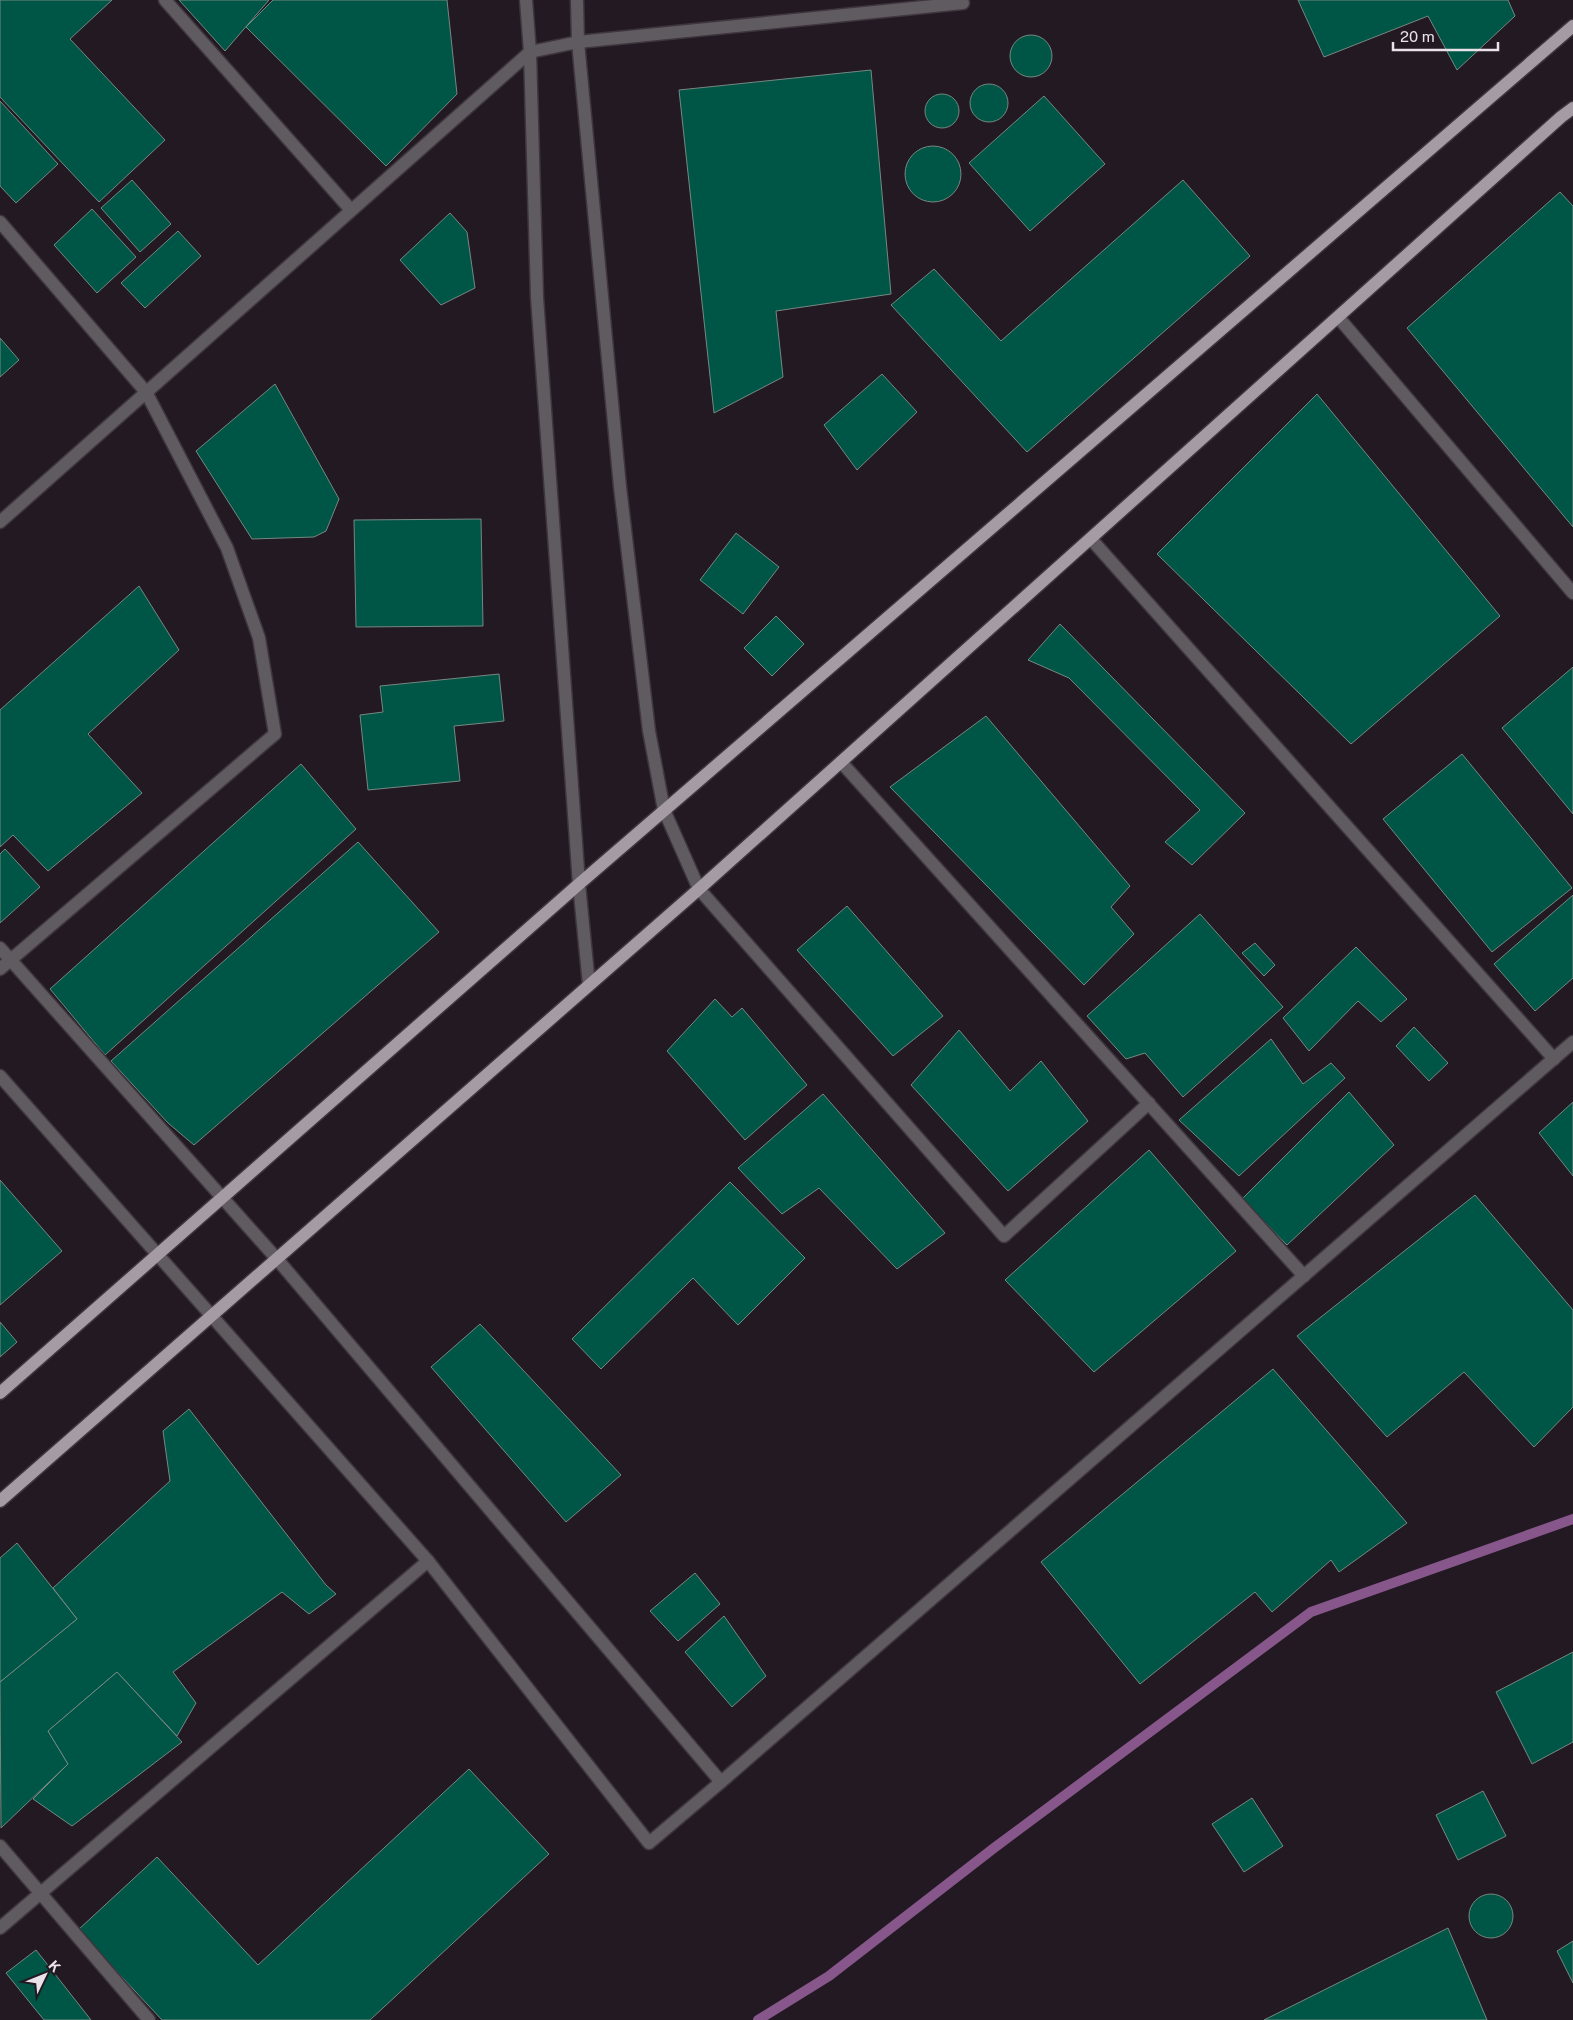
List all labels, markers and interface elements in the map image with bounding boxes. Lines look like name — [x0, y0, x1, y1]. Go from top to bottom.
scale bar — [1393, 20, 1498, 52]
text: 20 m — [1400, 28, 1435, 45]
north arrow — [20, 1950, 70, 2000]
text: K — [45, 1957, 64, 1975]

